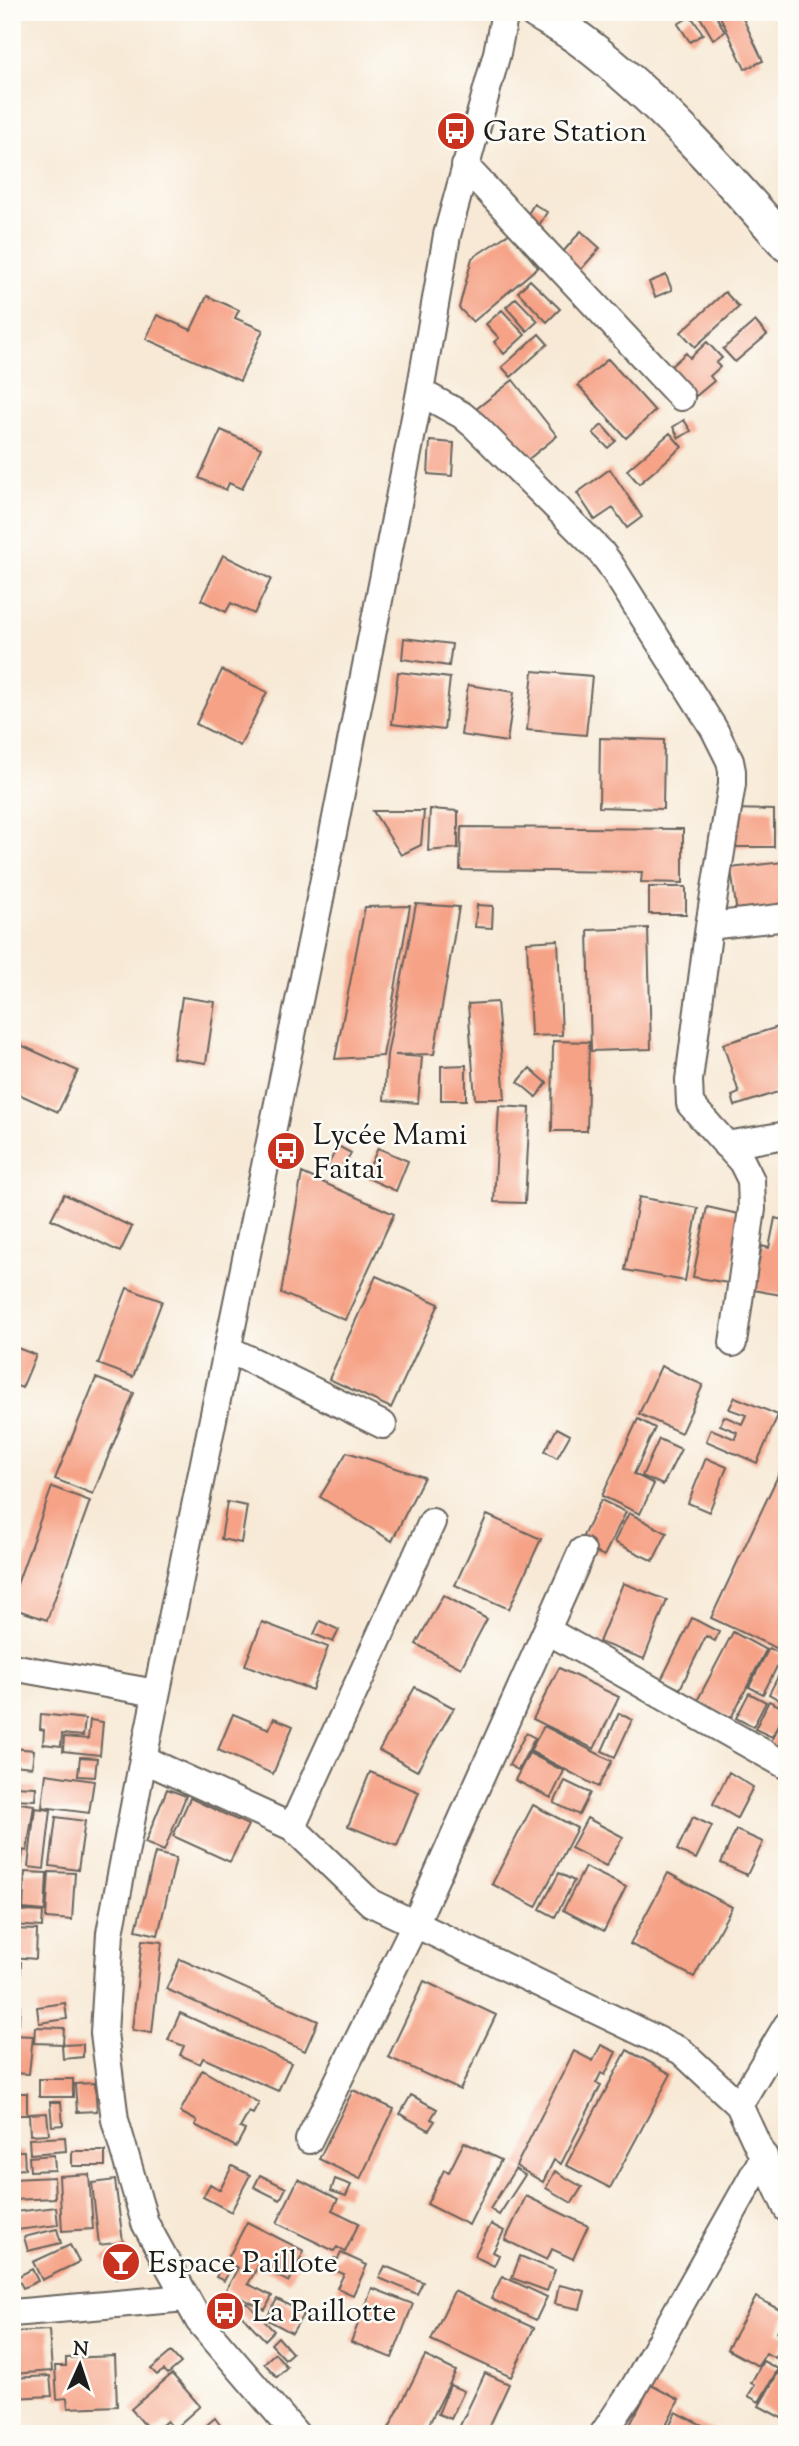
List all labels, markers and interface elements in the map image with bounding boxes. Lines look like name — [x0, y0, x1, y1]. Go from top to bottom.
bus stop icon: Gare Station — [435, 110, 477, 152]
place label: Gare Station — [483, 112, 647, 155]
place label: Lycée Mami Faitai — [313, 1115, 467, 1192]
bus stop icon: Lycée Mami Faitai — [265, 1130, 307, 1172]
bar icon: Espace Paillote — [100, 2241, 142, 2283]
place label: Espace Paillote — [148, 2243, 338, 2286]
bus stop icon: La Paillotte — [204, 2290, 246, 2332]
place label: La Paillotte — [252, 2292, 396, 2335]
north arrow — [46, 2330, 116, 2400]
text: N — [72, 2337, 89, 2364]

